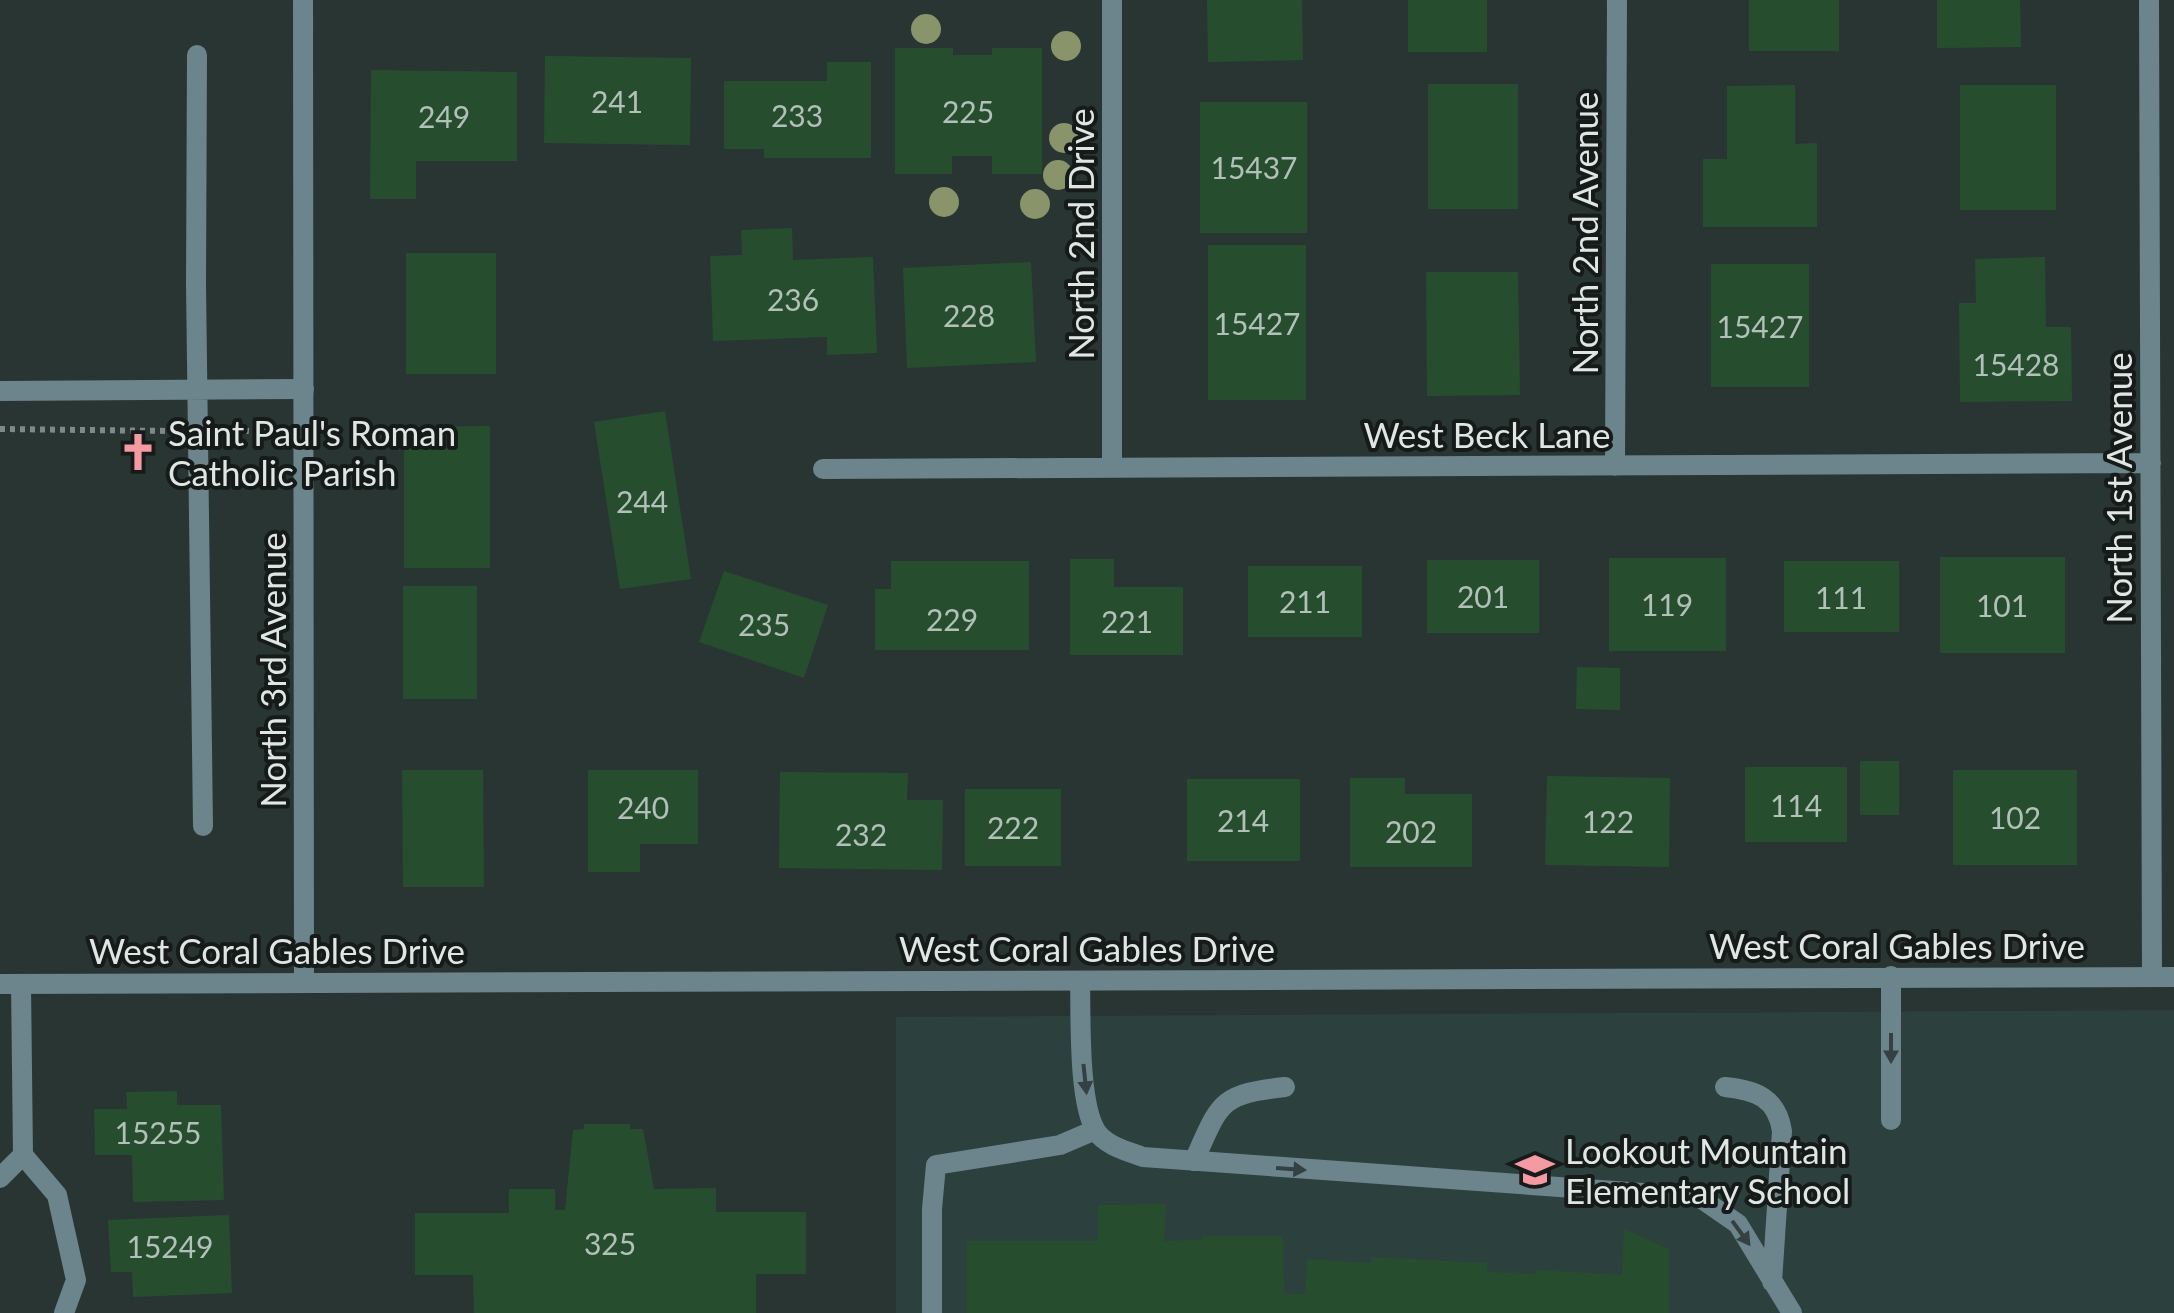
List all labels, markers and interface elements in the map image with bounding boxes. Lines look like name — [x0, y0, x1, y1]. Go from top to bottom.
house number: 241 — [591, 83, 643, 119]
street label: North 2nd Avenue — [1563, 92, 1605, 374]
house number: 225 — [942, 93, 994, 129]
house number: 233 — [771, 97, 823, 133]
house number: 249 — [418, 98, 470, 134]
street label: North 2nd Drive — [1059, 108, 1101, 360]
house number: 15437 — [1210, 149, 1298, 185]
house number: 236 — [767, 281, 819, 317]
house number: 228 — [943, 297, 995, 333]
house number: 15427 — [1213, 305, 1301, 341]
house number: 15427 — [1716, 308, 1804, 344]
house number: 15428 — [1972, 346, 2060, 382]
street label: North 1st Avenue — [2097, 352, 2139, 624]
place label: Saint Paul's Roman Catholic Parish — [168, 411, 456, 493]
street label: West Beck Lane — [1363, 413, 1611, 455]
church icon: Saint Paul's Roman Catholic Parish — [117, 431, 159, 473]
house number: 244 — [616, 483, 668, 519]
street label: North 3rd Avenue — [251, 532, 293, 808]
house number: 201 — [1457, 578, 1509, 614]
house number: 111 — [1815, 579, 1867, 615]
house number: 211 — [1279, 583, 1331, 619]
house number: 119 — [1641, 586, 1693, 622]
house number: 101 — [1976, 587, 2028, 623]
house number: 229 — [926, 601, 978, 637]
house number: 221 — [1101, 603, 1153, 639]
house number: 235 — [738, 606, 790, 642]
house number: 114 — [1770, 787, 1822, 823]
house number: 240 — [617, 789, 669, 825]
house number: 102 — [1989, 799, 2041, 835]
house number: 214 — [1217, 802, 1269, 838]
house number: 122 — [1582, 803, 1634, 839]
house number: 222 — [987, 809, 1039, 845]
house number: 202 — [1385, 813, 1437, 849]
house number: 232 — [835, 816, 887, 852]
street label: West Coral Gables Drive — [1709, 924, 2085, 966]
street label: West Coral Gables Drive — [899, 927, 1275, 969]
street label: West Coral Gables Drive — [89, 929, 465, 971]
one-way arrow — [1883, 1033, 1899, 1065]
one-way arrow — [1077, 1063, 1093, 1095]
house number: 15255 — [114, 1114, 202, 1150]
place label: Lookout Mountain Elementary School — [1565, 1129, 1850, 1211]
school or university icon: Lookout Mountain Elementary School — [1514, 1149, 1556, 1191]
one-way arrow — [1276, 1162, 1307, 1178]
one-way arrow — [1731, 1220, 1750, 1246]
house number: 325 — [584, 1225, 636, 1261]
house number: 15249 — [126, 1228, 214, 1264]

